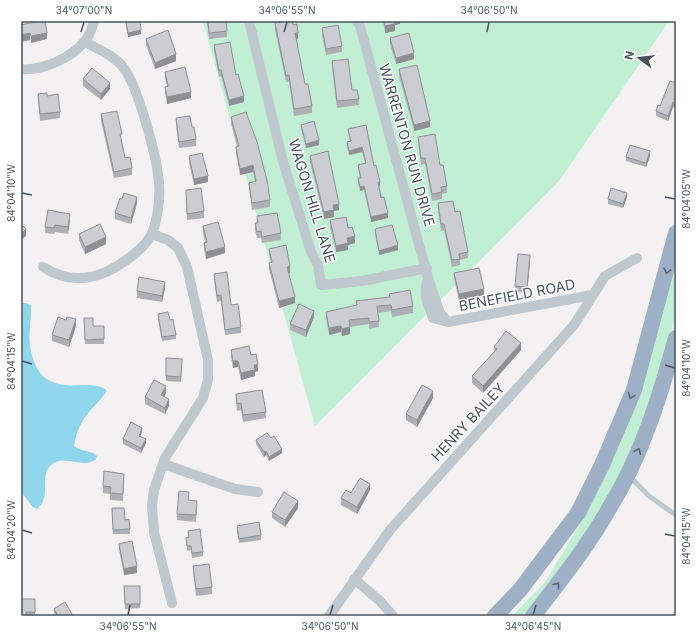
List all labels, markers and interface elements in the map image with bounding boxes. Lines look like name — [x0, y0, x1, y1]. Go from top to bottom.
text: 34°07'00"N — [56, 4, 112, 16]
text: 34°06'55"N — [259, 4, 315, 16]
text: 34°06'50"N — [460, 4, 518, 16]
north arrow — [619, 38, 659, 78]
text: N — [621, 50, 637, 61]
street label: WARRENTON RUN DRIVE — [376, 62, 439, 228]
street label: WAGON HILL LANE — [286, 137, 339, 265]
text: 84°04'10"W — [5, 164, 17, 222]
text: 84°04'05"W — [680, 169, 692, 229]
one-way arrow — [663, 268, 671, 274]
street label: BENEFIELD ROAD — [457, 275, 576, 314]
text: 84°04'15"W — [5, 332, 17, 390]
text: 84°04'10"W — [680, 339, 692, 397]
street label: HENRY BAILEY — [427, 379, 508, 464]
one-way arrow — [628, 393, 636, 400]
one-way arrow — [634, 447, 642, 454]
text: 84°04'20"W — [5, 500, 17, 560]
text: 84°04'15"W — [680, 507, 692, 565]
one-way arrow — [552, 583, 559, 590]
text: 34°06'55"N — [100, 620, 156, 632]
text: 34°06'50"N — [301, 620, 359, 632]
text: 34°06'45"N — [505, 620, 561, 632]

